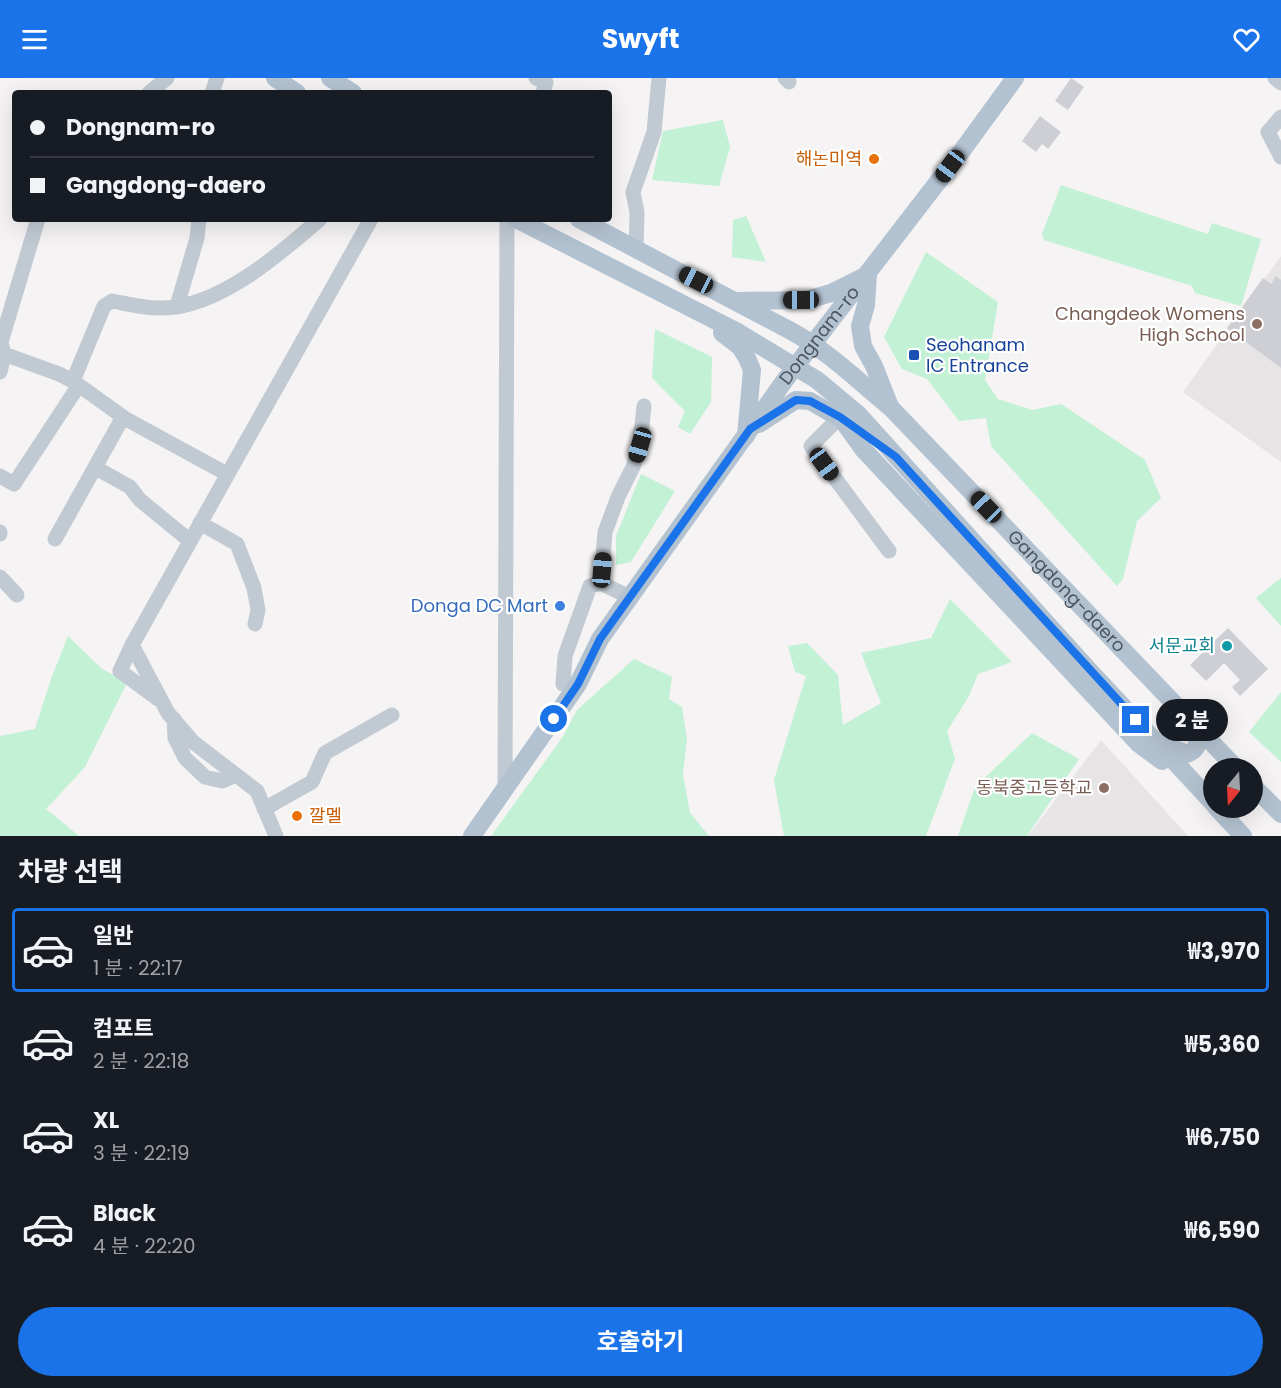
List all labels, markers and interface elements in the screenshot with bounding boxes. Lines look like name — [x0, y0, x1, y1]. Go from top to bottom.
text: Swyft — [602, 20, 679, 57]
icon: menu — [18, 23, 51, 56]
icon: heart — [1230, 23, 1263, 56]
text: Dongnam-ro — [66, 112, 215, 143]
place label: 해논미역 — [796, 146, 862, 171]
car — [932, 146, 968, 186]
marker: 해논미역 — [867, 152, 881, 166]
text: Gangdong-daero — [66, 170, 266, 201]
car — [676, 264, 716, 296]
street label: Dongnam-ro — [773, 281, 865, 390]
car — [783, 291, 819, 309]
place label: Changdeok Womens High School — [1055, 301, 1245, 347]
marker: Changdeok Womens High School — [1250, 317, 1264, 331]
place label: Seohanam IC Entrance — [926, 332, 1029, 378]
marker: Seohanam IC Entrance — [907, 348, 921, 362]
car — [626, 425, 654, 465]
car — [806, 444, 842, 484]
car — [967, 488, 1005, 526]
street label: Gangdong-daero — [1002, 524, 1132, 658]
car — [591, 551, 613, 589]
place label: Donga DC Mart — [411, 593, 548, 618]
marker: Donga DC Mart — [553, 599, 567, 613]
place label: 서문교회 — [1149, 633, 1215, 658]
marker: 서문교회 — [1220, 639, 1234, 653]
callout: 2 분 — [1157, 699, 1229, 741]
route start — [540, 705, 567, 732]
route end — [1122, 706, 1149, 733]
text: 2 분 — [1175, 706, 1209, 734]
north arrow — [1203, 758, 1263, 818]
map controls — [1203, 758, 1263, 818]
place label: 동북중고등학교 — [976, 775, 1092, 800]
marker: 동북중고등학교 — [1097, 781, 1111, 795]
place label: 깔멜 — [309, 803, 342, 828]
marker: 깔멜 — [290, 809, 304, 823]
text: 차량 선택 — [18, 853, 123, 890]
text: 일반 — [93, 920, 133, 951]
icon: car — [21, 923, 75, 977]
text: ₩3,970 — [1188, 936, 1260, 967]
text: 1 분 · 22:17 — [93, 954, 183, 982]
text: 컴포트 — [93, 1013, 154, 1044]
icon: car — [21, 1016, 75, 1070]
text: ₩5,360 — [1185, 1029, 1260, 1060]
text: 2 분 · 22:18 — [93, 1047, 189, 1075]
text: XL — [93, 1105, 119, 1136]
icon: car — [21, 1109, 75, 1163]
text: ₩6,750 — [1186, 1122, 1260, 1153]
text: 3 분 · 22:19 — [93, 1139, 190, 1167]
text: Black — [93, 1198, 156, 1229]
icon: car — [21, 1202, 75, 1256]
text: ₩6,590 — [1185, 1215, 1260, 1246]
text: 4 분 · 22:20 — [93, 1232, 196, 1260]
button: 호출하기 — [18, 1307, 1263, 1376]

